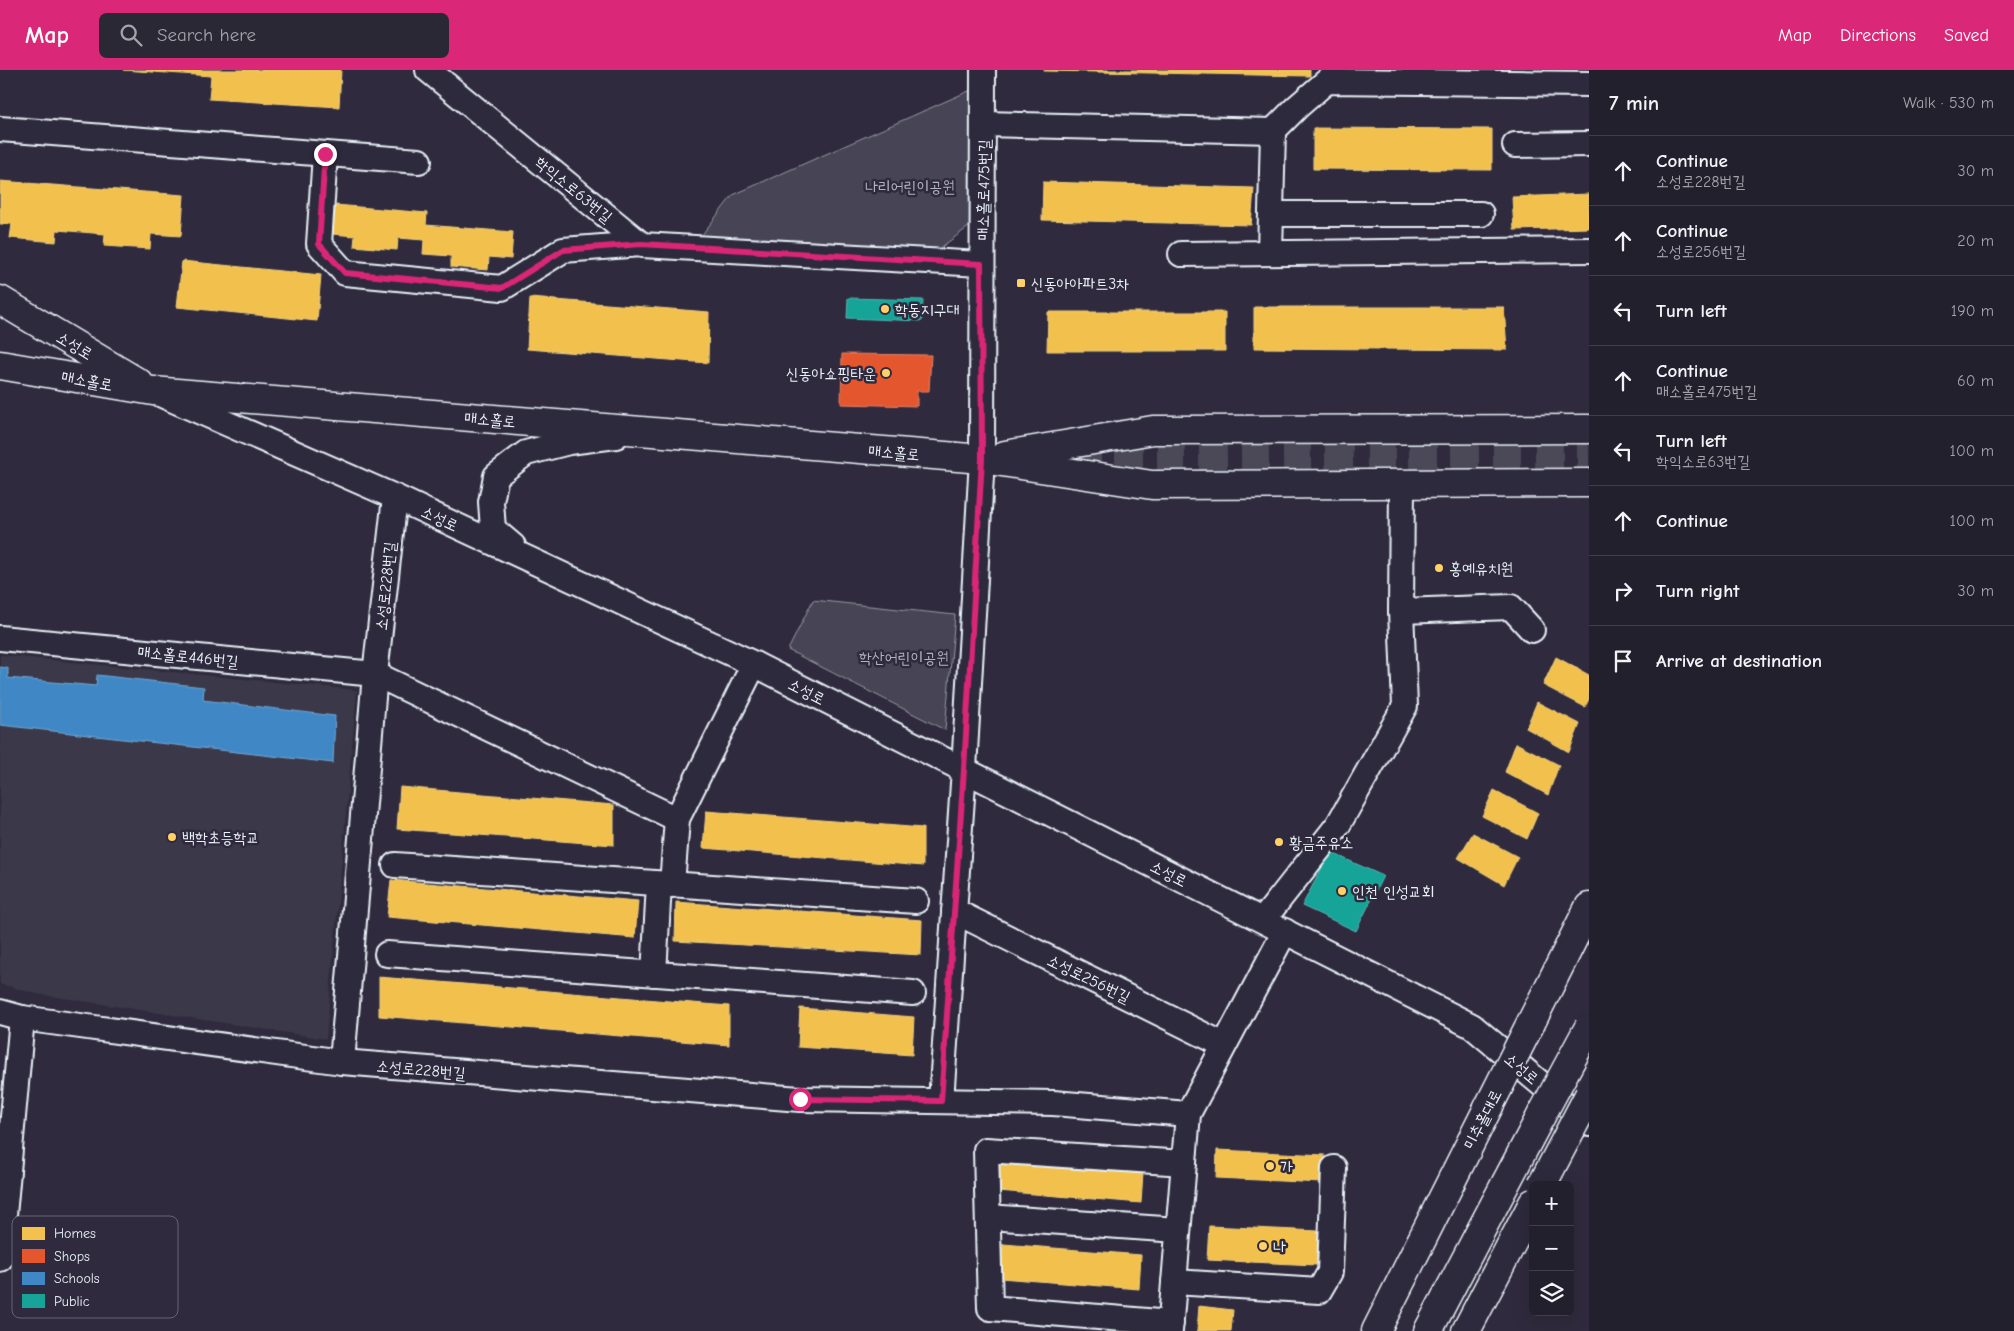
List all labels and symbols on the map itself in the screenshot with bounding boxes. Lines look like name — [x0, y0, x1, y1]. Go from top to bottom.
street label: 매소홀로475번길 — [974, 139, 994, 241]
route end — [314, 143, 337, 166]
street label: 학익소로63번길 — [531, 153, 616, 226]
park label: 나리어린이공원 — [865, 178, 955, 196]
place label: 신동아아파트3차 — [1031, 275, 1129, 293]
marker: 신동아아파트3차 — [1015, 277, 1027, 289]
place label: 학동지구대 — [895, 301, 960, 319]
marker: 학동지구대 — [879, 303, 891, 315]
street label: 소성로 — [53, 328, 96, 364]
place label: 신동아쇼핑타운 — [786, 365, 876, 383]
marker: 신동아쇼핑타운 — [880, 367, 892, 379]
street label: 매소홀로 — [60, 368, 114, 394]
street label: 매소홀로 — [463, 409, 516, 431]
street label: 매소홀로 — [867, 442, 920, 464]
street label: 소성로 — [418, 503, 461, 535]
street label: 소성로228번길 — [372, 541, 400, 631]
place label: 홍예유치원 — [1449, 560, 1513, 578]
marker: 홍예유치원 — [1433, 562, 1445, 574]
street label: 매소홀로446번길 — [137, 643, 239, 671]
park label: 학산어린이공원 — [859, 649, 949, 667]
street label: 소성로 — [785, 675, 828, 709]
place label: 백학초등학교 — [182, 829, 259, 847]
marker: 백학초등학교 — [166, 831, 178, 843]
place label: 황금주유소 — [1289, 834, 1353, 852]
marker: 황금주유소 — [1273, 836, 1285, 848]
street label: 소성로 — [1147, 857, 1190, 891]
place label: 인천 인성교회 — [1352, 883, 1435, 901]
marker: 인천 인성교회 — [1336, 885, 1348, 897]
street label: 소성로256번길 — [1044, 951, 1133, 1007]
street label: 소성로 — [1501, 1049, 1542, 1088]
street label: 소성로228번길 — [376, 1057, 466, 1083]
street label: 미추홀대로 — [1460, 1087, 1506, 1152]
route start — [789, 1088, 812, 1111]
place label: 가 — [1280, 1158, 1293, 1176]
marker: 가 — [1264, 1160, 1276, 1172]
legend — [12, 1216, 178, 1318]
text: Homes — [54, 1225, 96, 1242]
place label: 나 — [1273, 1238, 1286, 1256]
marker: 나 — [1257, 1240, 1269, 1252]
text: Shops — [54, 1248, 90, 1265]
text: Schools — [54, 1270, 100, 1287]
text: Public — [54, 1293, 90, 1310]

